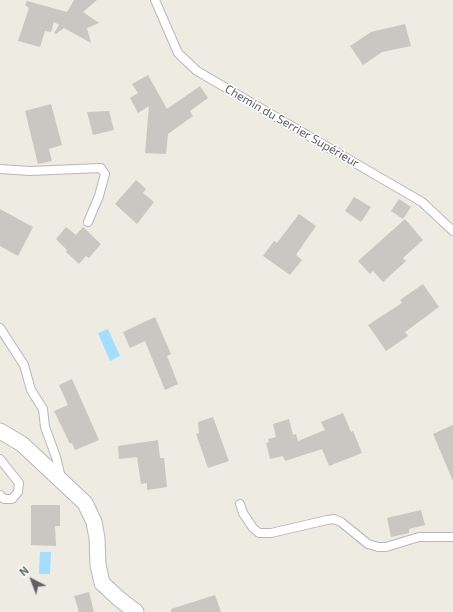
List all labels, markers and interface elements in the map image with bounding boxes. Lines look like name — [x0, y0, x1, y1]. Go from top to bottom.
street label: Chemin du Serrier Supérieur — [222, 82, 362, 170]
north arrow — [12, 560, 52, 600]
text: N — [16, 563, 31, 578]

